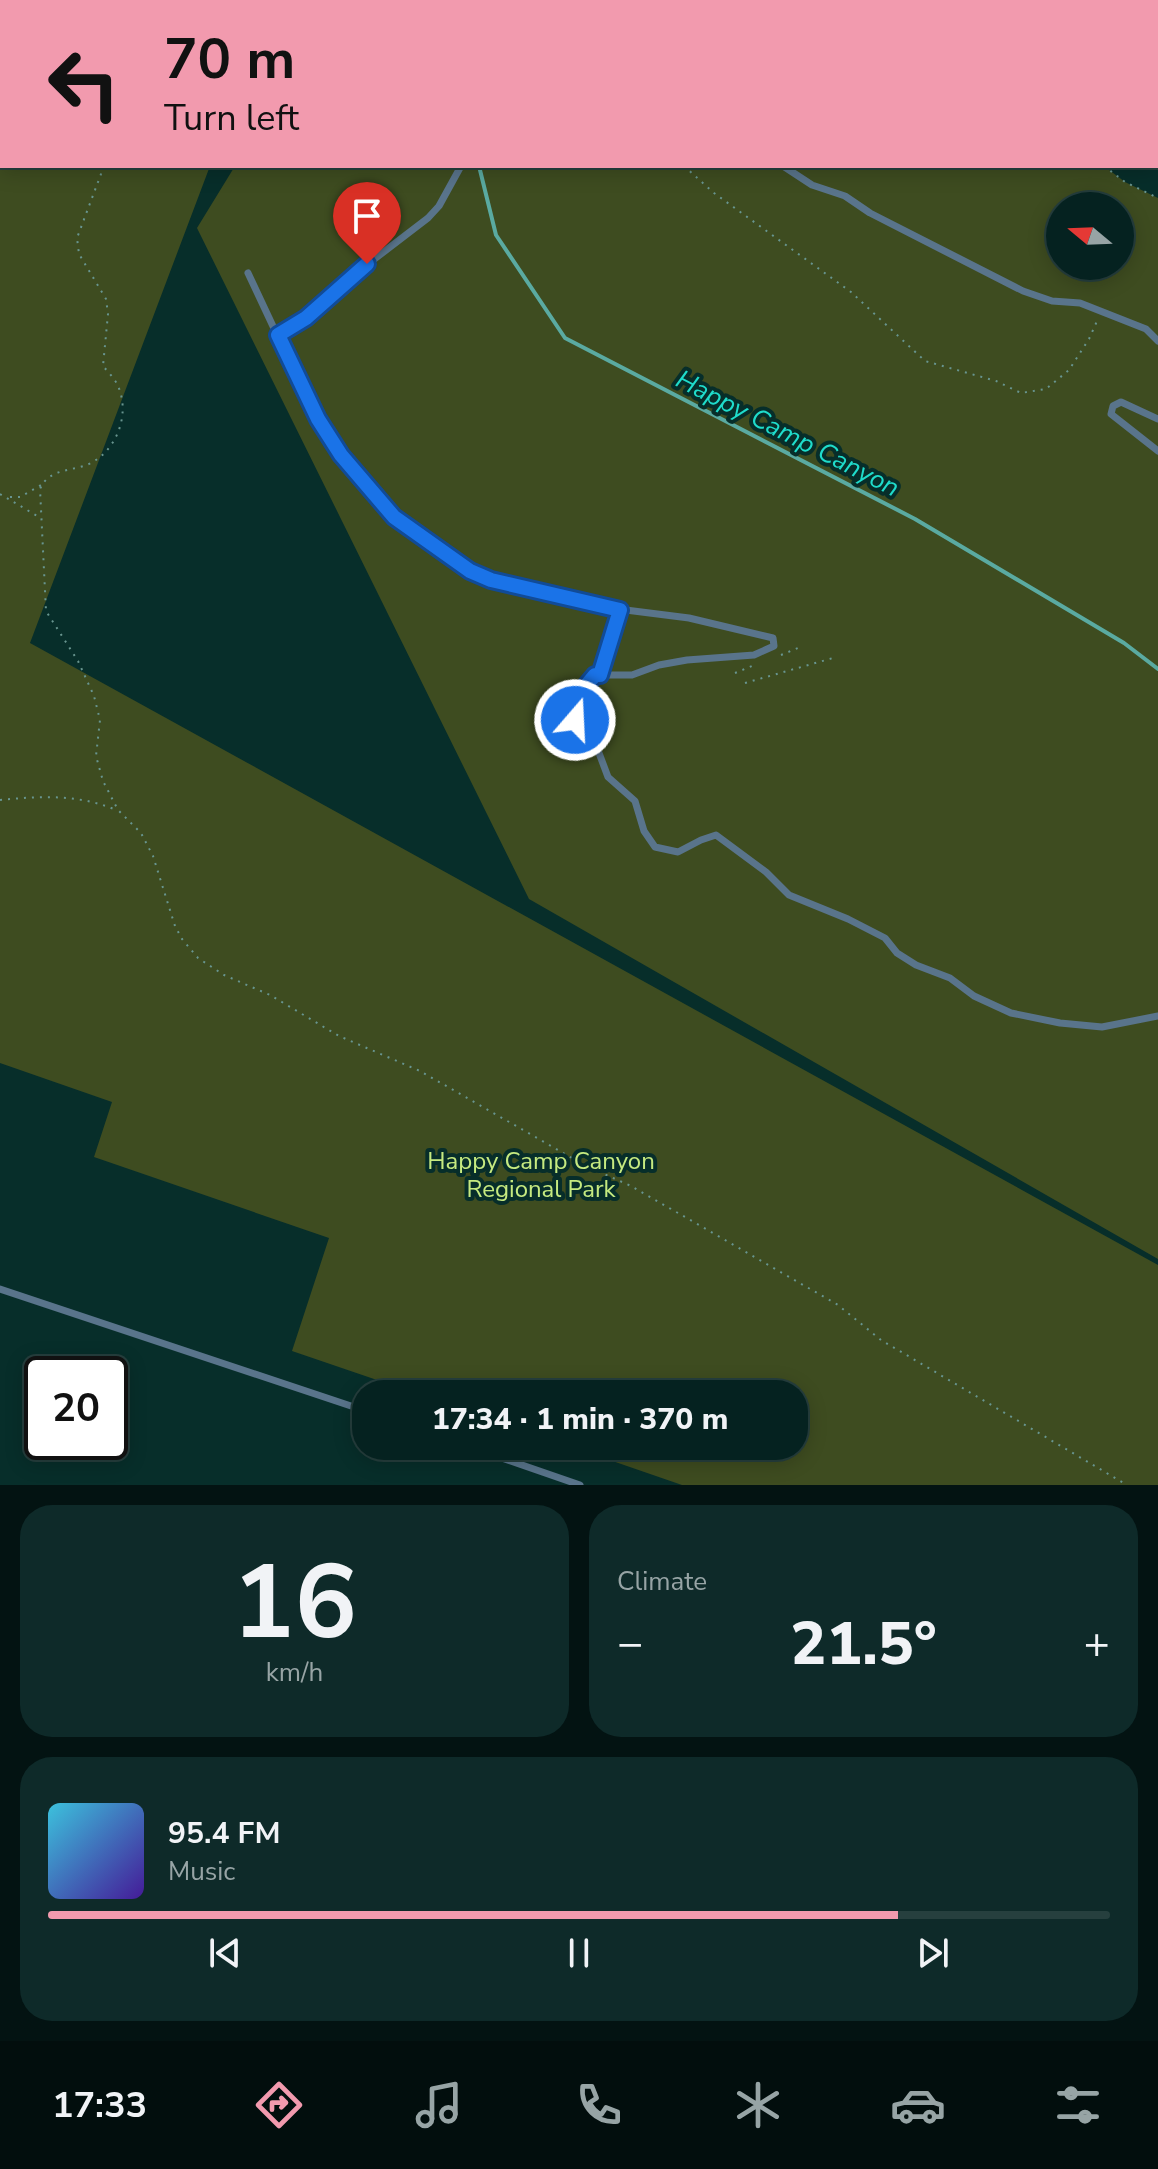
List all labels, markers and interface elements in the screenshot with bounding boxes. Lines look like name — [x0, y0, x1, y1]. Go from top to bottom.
text: 70 m — [164, 21, 295, 98]
icon: left — [32, 32, 136, 136]
text: Turn left — [164, 94, 299, 143]
pin — [333, 182, 401, 264]
north arrow — [1046, 192, 1134, 280]
map controls — [1046, 192, 1134, 280]
icon: arrive — [345, 194, 389, 238]
water label: Happy Camp Canyon — [670, 362, 906, 505]
position arrow — [533, 678, 617, 762]
park label: Happy Camp Canyon Regional Park — [427, 1145, 655, 1205]
speed limit sign: 20 — [24, 1356, 128, 1460]
text: 17:34 · 1 min · 370 m — [432, 1399, 728, 1440]
text: 16 — [232, 1532, 357, 1674]
text: Climate — [617, 1564, 707, 1599]
text: 21.5° — [790, 1603, 937, 1685]
text: − — [617, 1614, 643, 1674]
text: + — [1084, 1614, 1110, 1674]
text: km/h — [266, 1655, 323, 1690]
text: 95.4 FM — [168, 1813, 280, 1854]
text: Music — [168, 1854, 235, 1889]
icon: previous — [203, 1931, 247, 1975]
icon: pause — [557, 1931, 601, 1975]
icon: next — [911, 1931, 955, 1975]
icon: directions — [251, 2077, 307, 2133]
icon: music — [411, 2077, 467, 2133]
icon: phone — [571, 2077, 627, 2133]
icon: climate — [730, 2077, 786, 2133]
icon: car — [890, 2077, 946, 2133]
icon: filters — [1050, 2077, 1106, 2133]
text: 17:33 — [52, 2081, 147, 2130]

